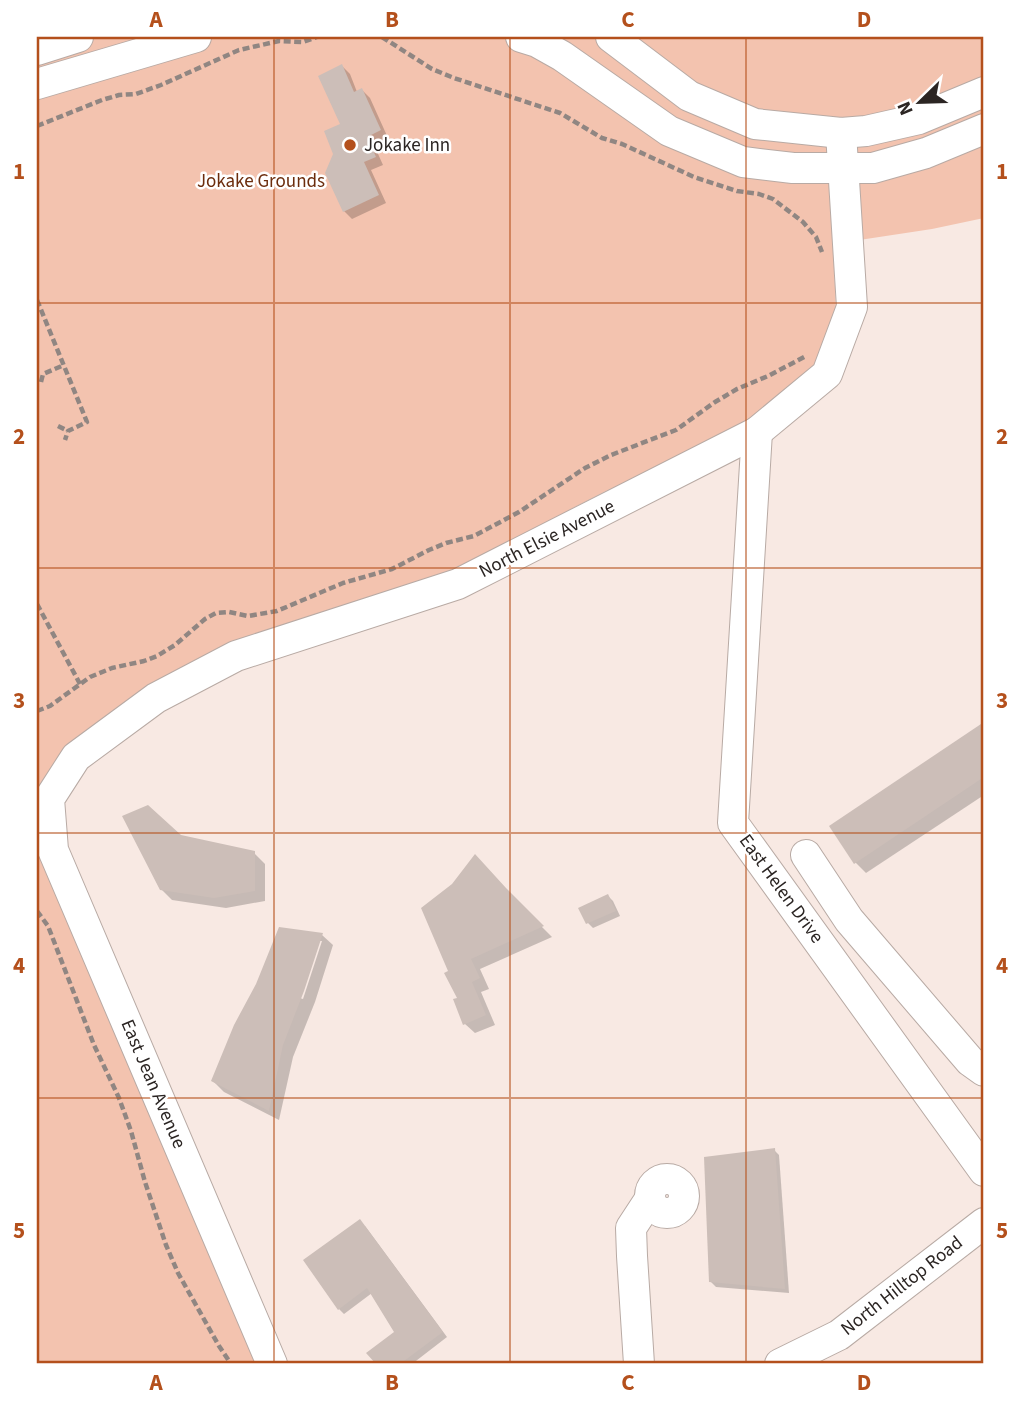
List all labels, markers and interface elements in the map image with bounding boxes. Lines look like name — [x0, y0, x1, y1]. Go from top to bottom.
text: A — [148, 3, 163, 36]
text: B — [385, 3, 399, 36]
text: C — [621, 3, 635, 36]
text: D — [857, 3, 871, 36]
north arrow — [884, 66, 954, 136]
text: N — [891, 97, 921, 119]
place label: Jokake Inn — [364, 132, 450, 159]
marker: Jokake Inn — [342, 137, 358, 153]
text: 1 — [13, 155, 25, 188]
text: 1 — [996, 155, 1008, 188]
park label: Jokake Grounds — [197, 168, 325, 195]
text: 2 — [13, 420, 25, 453]
text: 2 — [996, 420, 1008, 453]
street label: North Elsie Avenue — [474, 493, 620, 585]
text: 3 — [13, 684, 25, 717]
text: 3 — [996, 684, 1008, 717]
street label: East Helen Drive — [732, 829, 830, 949]
text: 4 — [13, 949, 25, 982]
text: 4 — [996, 949, 1008, 982]
street label: East Jean Avenue — [114, 1015, 192, 1153]
text: 5 — [13, 1214, 25, 1247]
text: 5 — [996, 1214, 1008, 1247]
street label: North Hilltop Road — [835, 1230, 969, 1342]
text: A — [148, 1366, 163, 1399]
text: B — [385, 1366, 399, 1399]
text: C — [621, 1366, 635, 1399]
text: D — [857, 1366, 871, 1399]

